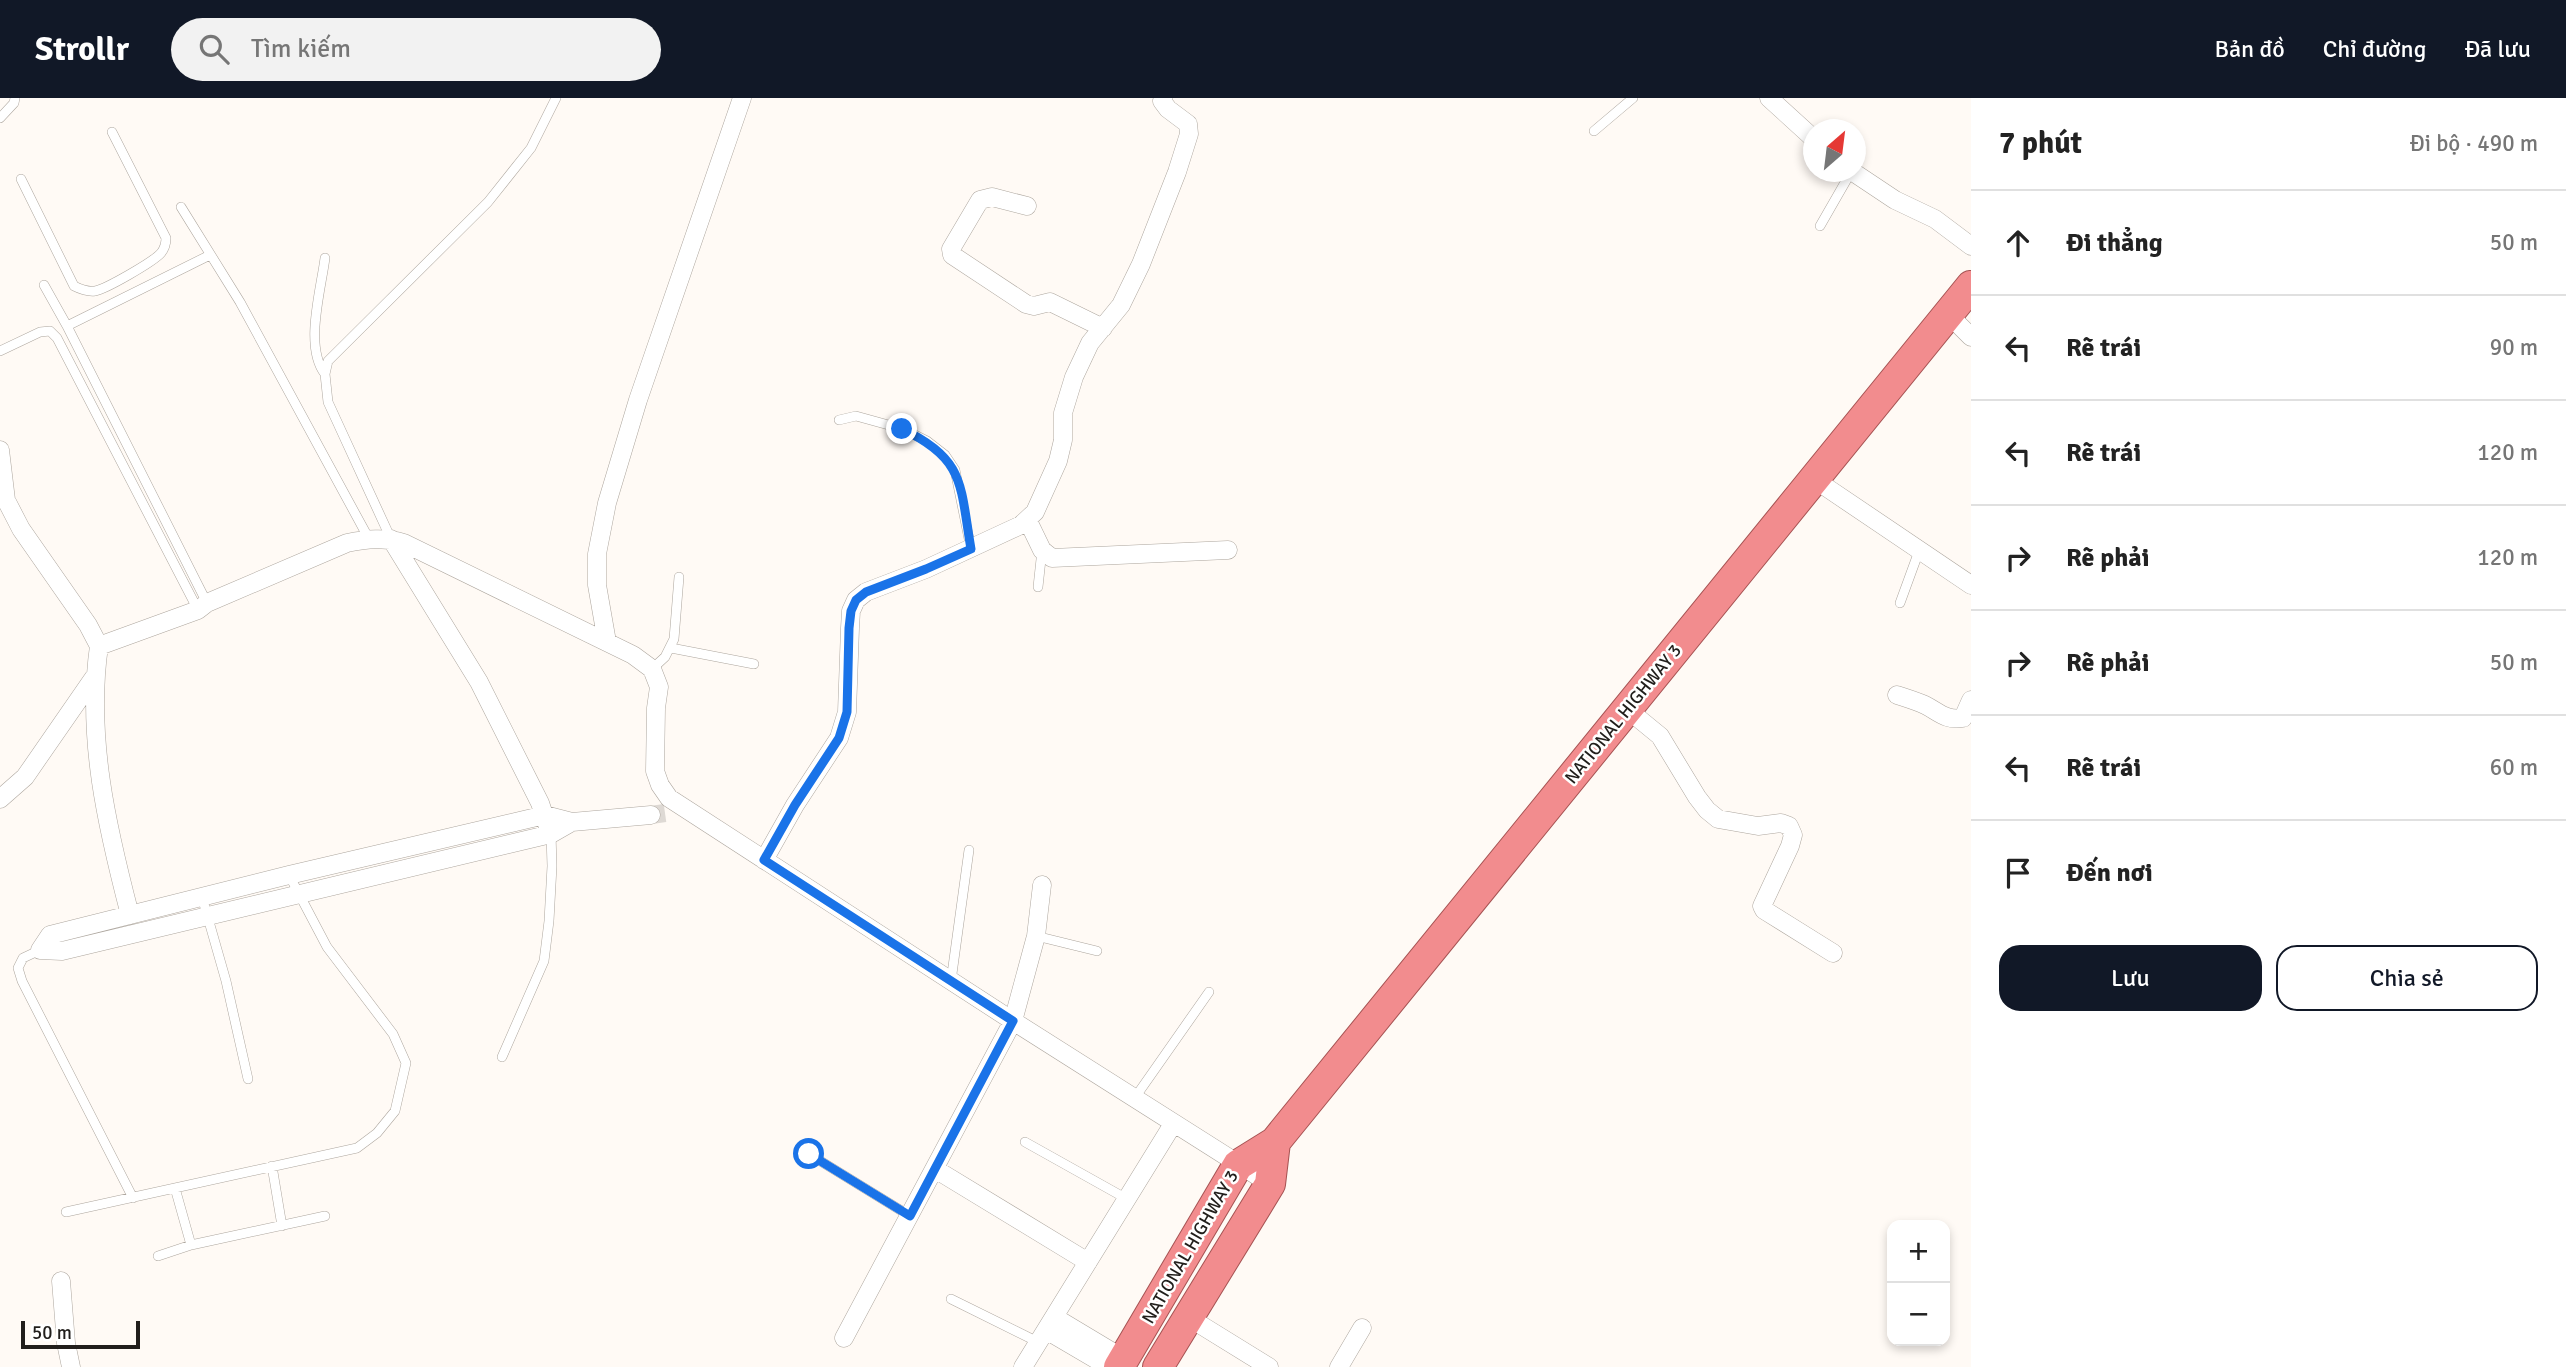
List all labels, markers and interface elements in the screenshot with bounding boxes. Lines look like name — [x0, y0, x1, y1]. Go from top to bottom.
search box — [171, 18, 661, 81]
text: Strollr — [35, 29, 129, 70]
icon: search — [195, 30, 233, 68]
text: Tìm kiếm — [251, 33, 351, 65]
text: Bản đồ — [2214, 34, 2285, 64]
text: Chỉ đường — [2323, 34, 2426, 64]
text: Đã lưu — [2464, 34, 2531, 64]
north arrow — [1803, 119, 1866, 182]
text: 7 phút — [1999, 125, 2082, 162]
text: Đi bộ · 490 m — [2410, 129, 2538, 158]
icon: ahead — [1999, 224, 2037, 262]
text: Đi thẳng — [2066, 227, 2163, 259]
text: 50 m — [2490, 228, 2538, 257]
icon: left — [1999, 329, 2037, 367]
text: Rẽ trái — [2066, 332, 2141, 364]
text: 90 m — [2490, 333, 2538, 362]
route end — [886, 413, 917, 444]
icon: left — [1999, 434, 2037, 472]
text: Rẽ trái — [2066, 437, 2141, 469]
text: 120 m — [2477, 438, 2538, 467]
icon: right — [1999, 539, 2037, 577]
text: Rẽ phải — [2066, 542, 2150, 574]
text: 120 m — [2477, 543, 2538, 572]
street label: NATIONAL HIGHWAY 3 — [1560, 640, 1686, 788]
icon: right — [1999, 644, 2037, 682]
text: Rẽ phải — [2066, 647, 2150, 679]
text: 50 m — [2490, 648, 2538, 677]
icon: left — [1999, 749, 2037, 787]
text: Rẽ trái — [2066, 752, 2141, 784]
text: 60 m — [2490, 753, 2538, 782]
icon: arrive — [1999, 854, 2037, 892]
text: Đến nơi — [2066, 857, 2153, 889]
button: Lưu — [1999, 945, 2262, 1011]
button: Chia sẻ — [2276, 945, 2538, 1011]
route start — [793, 1138, 824, 1169]
street label: NATIONAL HIGHWAY 3 — [1137, 1166, 1243, 1328]
map controls — [1887, 1220, 1950, 1346]
button: + — [1887, 1220, 1950, 1283]
button: − — [1887, 1283, 1950, 1346]
scale bar — [21, 1318, 140, 1350]
text: 50 m — [32, 1321, 72, 1345]

